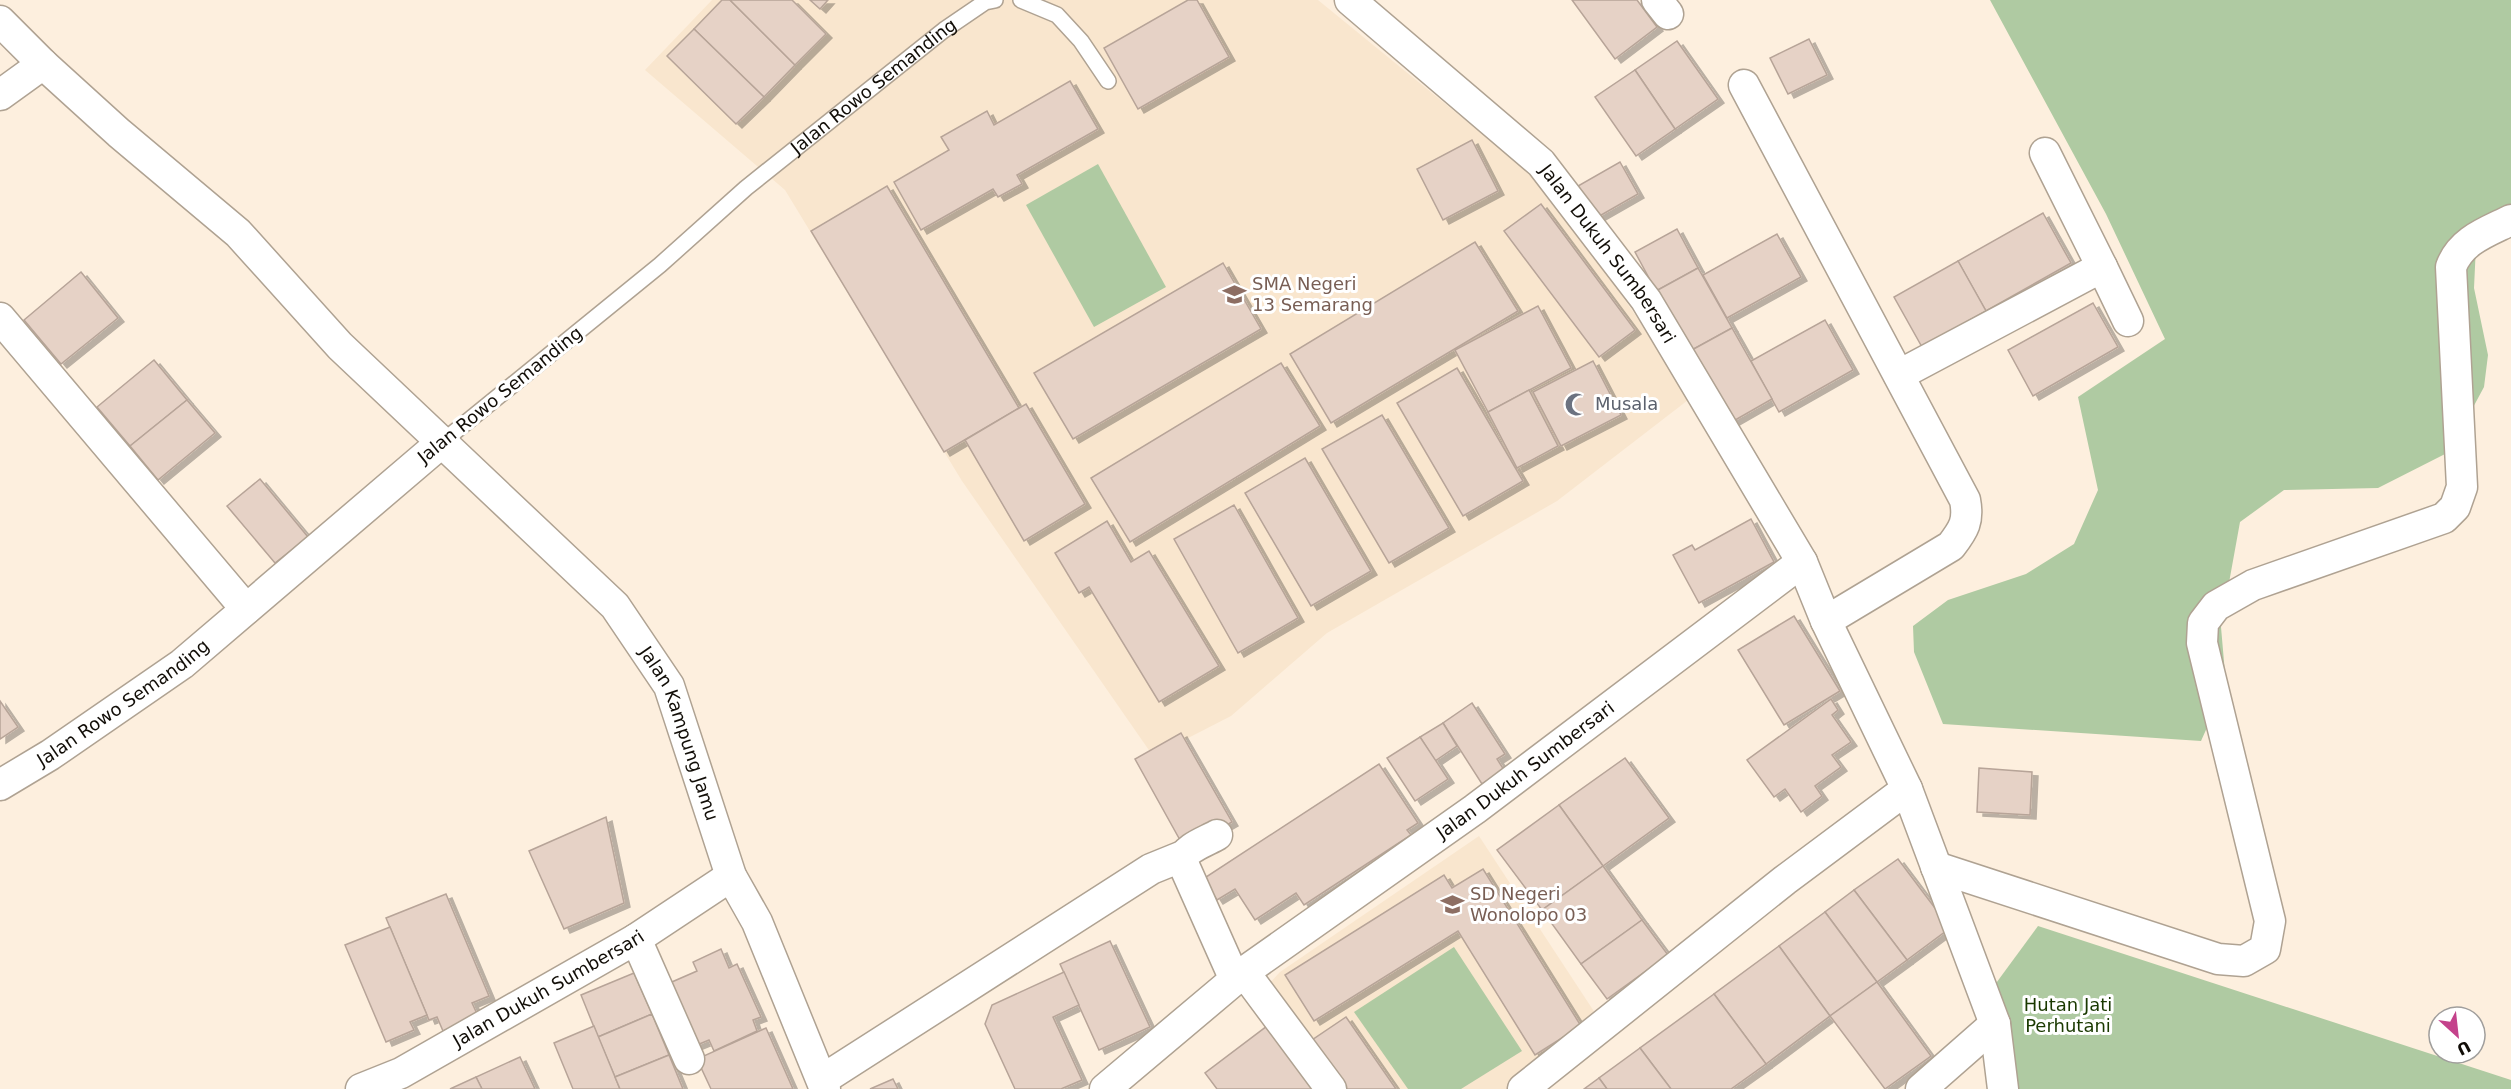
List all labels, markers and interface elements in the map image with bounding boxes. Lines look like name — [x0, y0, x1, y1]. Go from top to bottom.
street label: Jalan Rowo Semanding — [786, 14, 960, 159]
street label: Jalan Dukuh Sumbersari — [1535, 159, 1680, 347]
place label: SMA Negeri 13 Semarang — [1252, 273, 1373, 315]
school or university icon: SMA Negeri 13 Semarang — [1221, 281, 1247, 307]
street label: Jalan Rowo Semanding — [412, 322, 586, 468]
mosque icon: Musala — [1564, 391, 1590, 417]
place label: Musala — [1595, 393, 1658, 414]
street label: Jalan Rowo Semanding — [32, 635, 213, 771]
street label: Jalan Kampung Jamu — [635, 641, 723, 823]
street label: Jalan Dukuh Sumbersari — [1431, 697, 1618, 843]
place label: SD Negeri Wonolopo 03 — [1470, 883, 1587, 925]
school or university icon: SD Negeri Wonolopo 03 — [1439, 891, 1465, 917]
street label: Jalan Dukuh Sumbersari — [448, 926, 648, 1052]
park label: Hutan Jati Perhutani — [2024, 994, 2112, 1036]
north arrow — [2427, 1005, 2487, 1065]
text: U — [2453, 1037, 2474, 1059]

